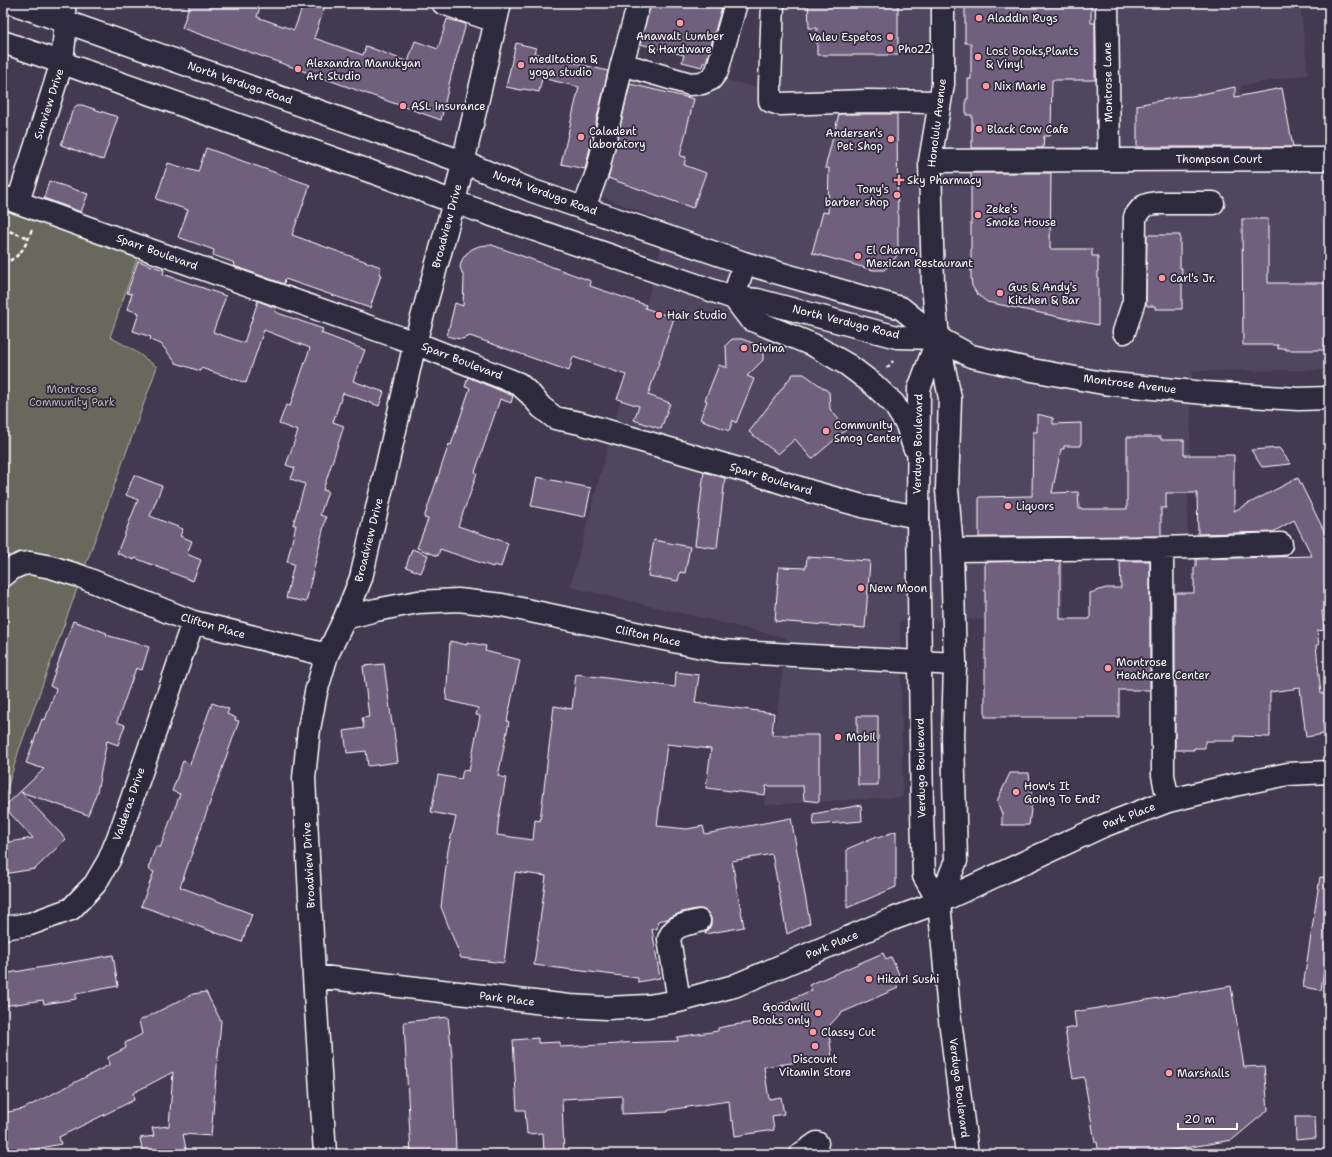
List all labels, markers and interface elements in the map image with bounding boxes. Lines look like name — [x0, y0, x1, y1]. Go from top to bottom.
place label: Aladdin Rugs — [987, 11, 1058, 26]
marker: Aladdin Rugs — [974, 13, 984, 23]
marker: Anawalt Lumber & Hardware — [675, 18, 685, 28]
place label: Anawalt Lumber & Hardware — [636, 29, 724, 57]
place label: Valeu Espetos — [809, 30, 882, 45]
marker: Valeu Espetos — [885, 32, 895, 42]
place label: Pho22 — [898, 42, 932, 57]
street label: Montrose Lane — [1100, 42, 1116, 122]
marker: Pho22 — [885, 44, 895, 54]
place label: Lost Books,Plants & Vinyl — [986, 44, 1079, 72]
place label: meditation & yoga studio — [529, 52, 597, 80]
marker: Lost Books,Plants & Vinyl — [973, 52, 983, 62]
place label: Alexandra Manukyan Art Studio — [306, 56, 421, 84]
street label: North Verdugo Road — [186, 58, 294, 108]
marker: meditation & yoga studio — [516, 60, 526, 70]
marker: Alexandra Manukyan Art Studio — [293, 64, 303, 74]
street label: Sunview Drive — [30, 67, 68, 141]
street label: Honolulu Avenue — [924, 78, 950, 168]
place label: Nix Marie — [994, 79, 1046, 94]
marker: Nix Marie — [981, 81, 991, 91]
place label: ASL insurance — [411, 99, 485, 114]
marker: ASL insurance — [398, 101, 408, 111]
place label: Black Cow Cafe — [987, 122, 1069, 137]
place label: Caladent laboratory — [589, 124, 646, 152]
marker: Black Cow Cafe — [974, 124, 984, 134]
place label: Andersen's Pet Shop — [826, 126, 883, 154]
marker: Caladent laboratory — [576, 132, 586, 142]
marker: Andersen's Pet Shop — [886, 134, 896, 144]
street label: Thompson Court — [1176, 152, 1263, 167]
street label: North Verdugo Road — [491, 167, 599, 219]
place label: Sky Pharmacy — [907, 173, 982, 188]
marker: Sky Pharmacy — [894, 175, 904, 185]
street label: Broadview Drive — [429, 182, 465, 270]
place label: Tony's barber shop — [825, 182, 889, 210]
marker: Tony's barber shop — [892, 190, 902, 200]
place label: Zeke's Smoke House — [986, 202, 1056, 230]
marker: Zeke's Smoke House — [973, 210, 983, 220]
street label: Sparr Boulevard — [114, 230, 200, 274]
place label: El Charro, Mexican Restaurant — [866, 243, 973, 271]
marker: El Charro, Mexican Restaurant — [853, 251, 863, 261]
place label: Carl's Jr. — [1170, 271, 1216, 286]
marker: Carl's Jr. — [1157, 273, 1167, 283]
place label: Gus & Andy's Kitchen & Bar — [1008, 280, 1080, 308]
marker: Gus & Andy's Kitchen & Bar — [995, 288, 1005, 298]
street label: North Verdugo Road — [791, 301, 901, 343]
place label: Hair Studio — [667, 308, 727, 323]
marker: Hair Studio — [654, 310, 664, 320]
street label: Sparr Boulevard — [419, 339, 505, 383]
place label: Divina — [752, 341, 785, 356]
marker: Divina — [739, 343, 749, 353]
street label: Montrose Avenue — [1083, 371, 1177, 397]
park label: Montrose Community Park — [29, 382, 115, 410]
street label: Verdugo Boulevard — [910, 394, 926, 494]
place label: Community Smog Center — [834, 418, 901, 446]
marker: Community Smog Center — [821, 426, 831, 436]
street label: Sparr Boulevard — [728, 459, 814, 499]
street label: Broadview Drive — [351, 496, 387, 584]
place label: Liquors — [1016, 499, 1054, 514]
marker: Liquors — [1003, 501, 1013, 511]
place label: New Moon — [869, 581, 927, 596]
marker: New Moon — [856, 583, 866, 593]
street label: Clifton Place — [179, 610, 247, 642]
street label: Clifton Place — [614, 622, 682, 650]
place label: Montrose Heathcare Center — [1116, 655, 1210, 683]
marker: Montrose Heathcare Center — [1103, 663, 1113, 673]
street label: Verdugo Boulevard — [913, 718, 929, 818]
place label: Mobil — [846, 730, 877, 745]
marker: Mobil — [833, 732, 843, 742]
street label: Valderas Drive — [109, 765, 149, 843]
place label: How's It Going To End? — [1024, 779, 1100, 807]
marker: How's It Going To End? — [1011, 787, 1021, 797]
street label: Park Place — [1100, 799, 1158, 833]
street label: Broadview Drive — [299, 821, 319, 909]
street label: Park Place — [804, 927, 860, 963]
place label: Hikari Sushi — [877, 972, 939, 987]
marker: Hikari Sushi — [864, 974, 874, 984]
street label: Park Place — [479, 988, 535, 1010]
place label: Goodwill Books only — [752, 1000, 811, 1028]
marker: Goodwill Books only — [813, 1008, 823, 1018]
place label: Classy Cut — [821, 1025, 876, 1040]
marker: Classy Cut — [808, 1027, 818, 1037]
street label: Verdugo Boulevard — [945, 1037, 973, 1139]
marker: Discount Vitamin Store — [810, 1041, 820, 1051]
place label: Discount Vitamin Store — [779, 1052, 851, 1080]
place label: Marshalls — [1177, 1066, 1230, 1081]
marker: Marshalls — [1164, 1068, 1174, 1078]
scale bar — [1178, 1105, 1237, 1131]
text: 20 m — [1184, 1111, 1215, 1127]

